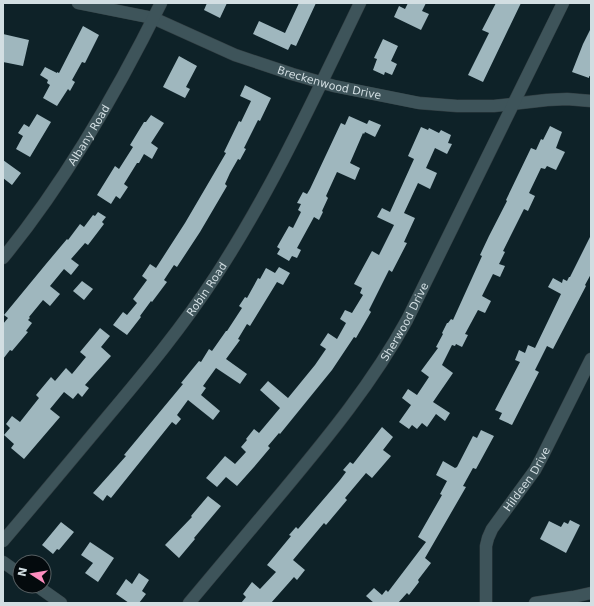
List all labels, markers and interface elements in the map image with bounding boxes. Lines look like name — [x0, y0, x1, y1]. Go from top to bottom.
street label: Breckenwood Drive — [276, 63, 383, 102]
street label: Albany Road — [65, 102, 112, 168]
street label: Robin Road — [184, 260, 229, 318]
street label: Sherwood Drive — [378, 280, 431, 363]
street label: Hildeen Drive — [501, 444, 553, 514]
north arrow — [12, 554, 52, 594]
text: N — [15, 566, 30, 578]

